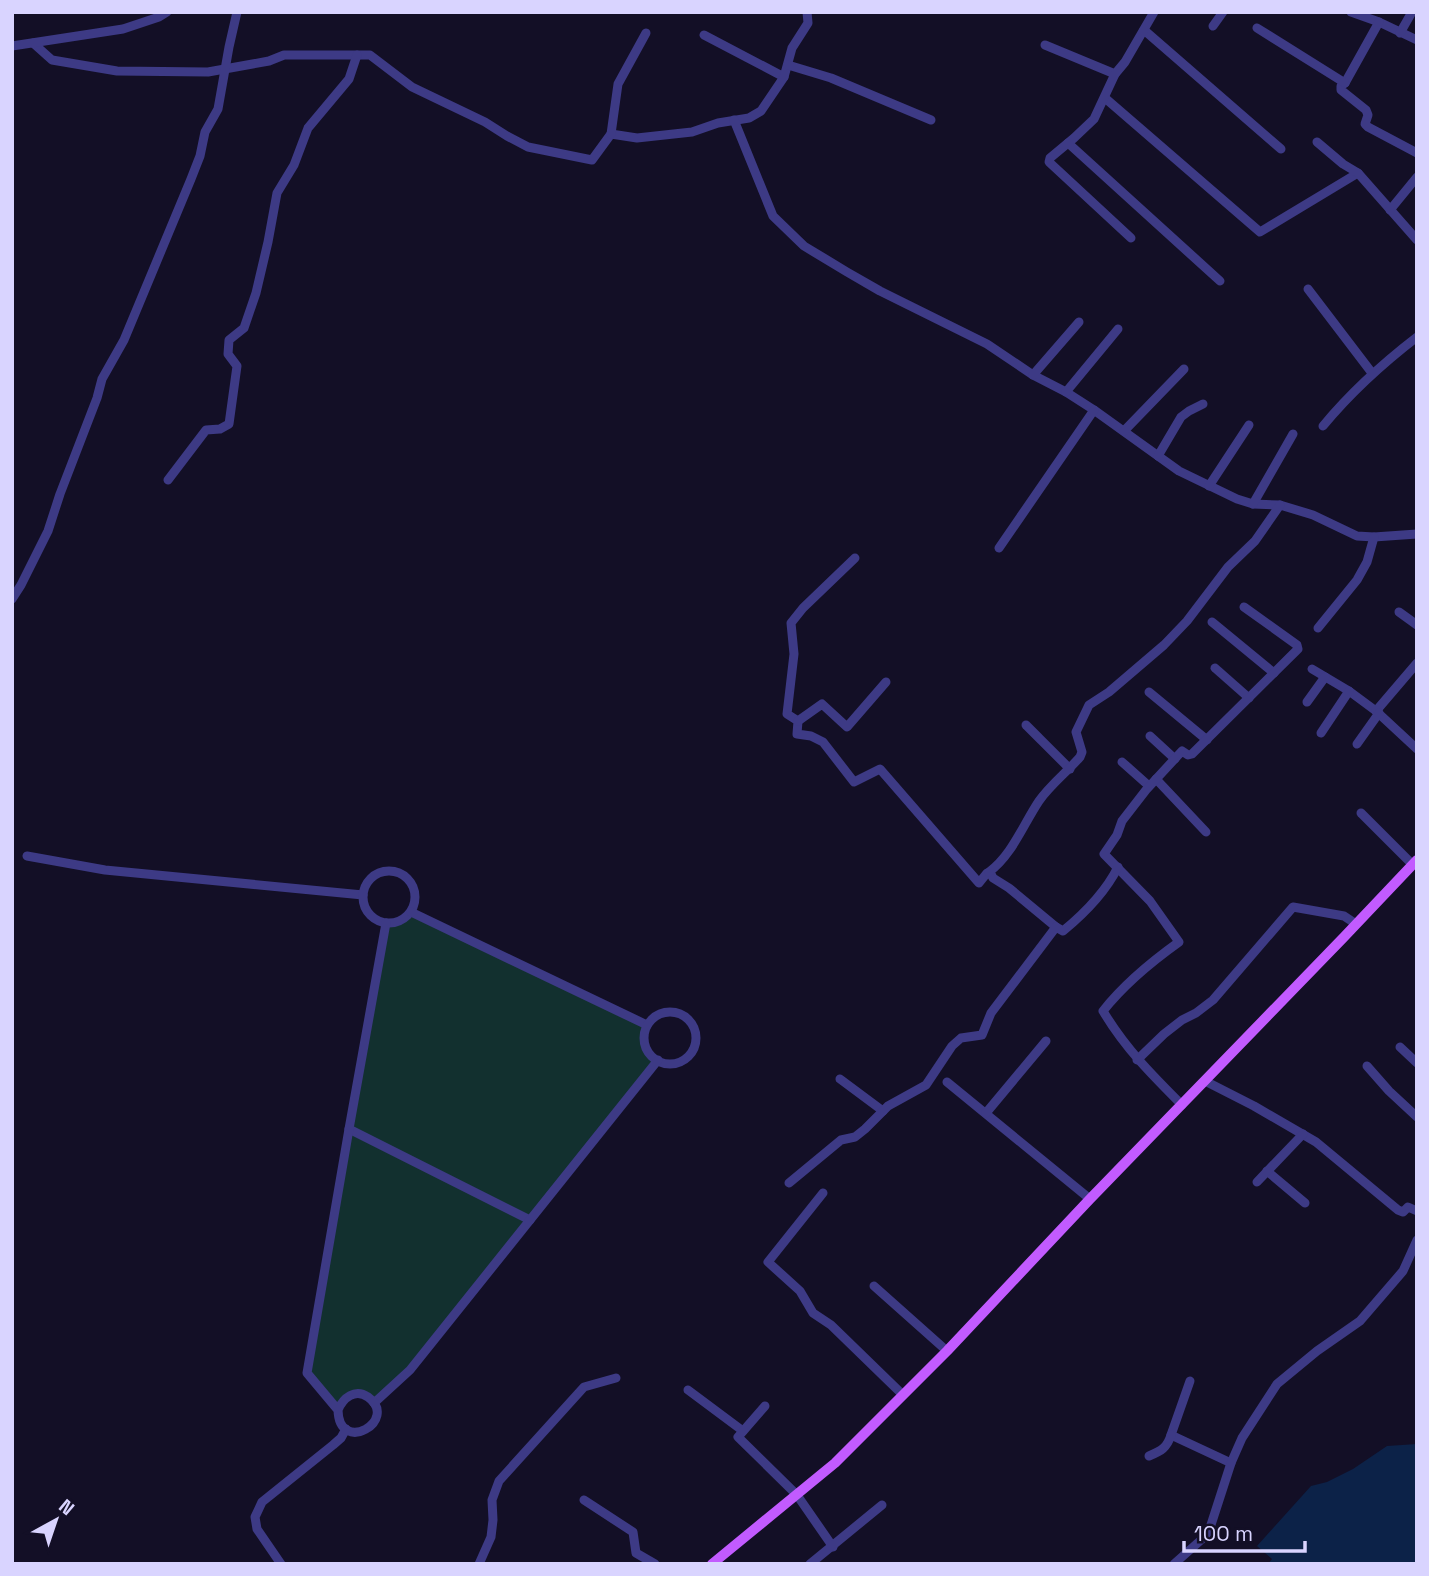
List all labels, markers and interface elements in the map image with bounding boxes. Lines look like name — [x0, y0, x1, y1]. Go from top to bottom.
north arrow — [21, 1485, 91, 1555]
text: N — [54, 1494, 80, 1521]
scale bar — [1184, 1510, 1305, 1554]
text: 100 m — [1194, 1520, 1253, 1547]

